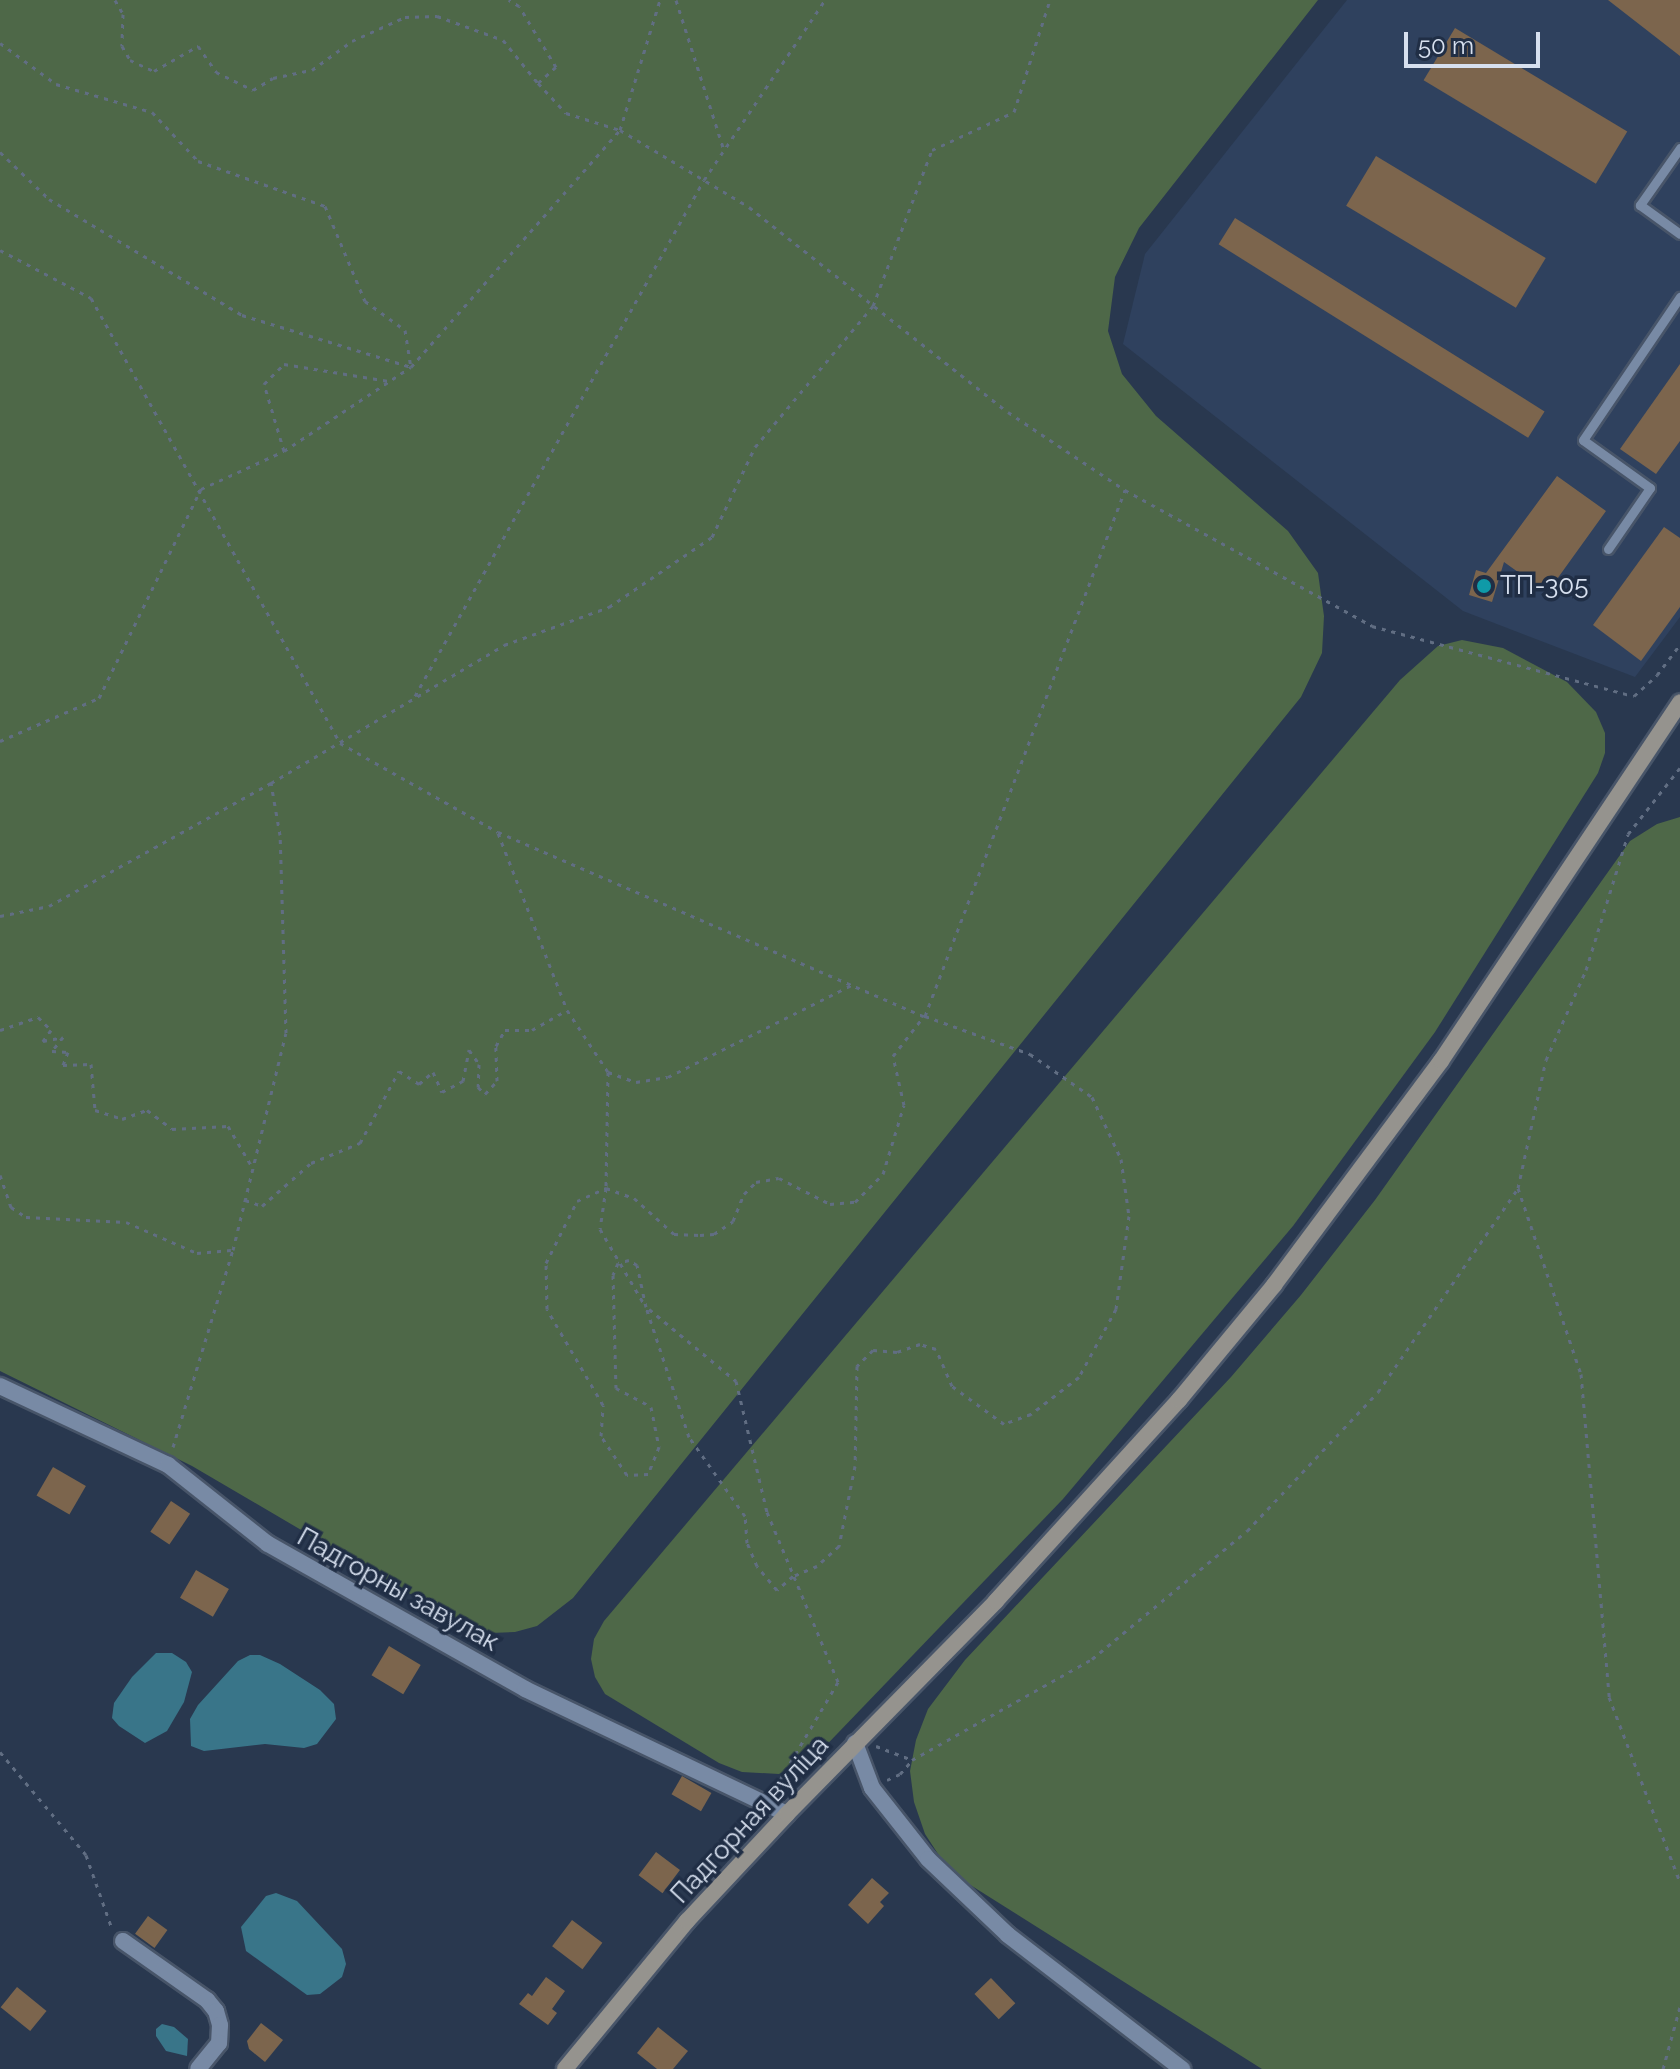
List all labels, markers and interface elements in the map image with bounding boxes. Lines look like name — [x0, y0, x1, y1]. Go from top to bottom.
scale bar — [1408, 16, 1544, 66]
text: 50 m — [1418, 31, 1474, 60]
place label: ТП-305 — [1500, 570, 1588, 602]
marker: ТП-305 — [1475, 577, 1493, 595]
street label: Падгорны завулак — [292, 1522, 504, 1658]
street label: Падгорная вуліца — [665, 1730, 835, 1910]

